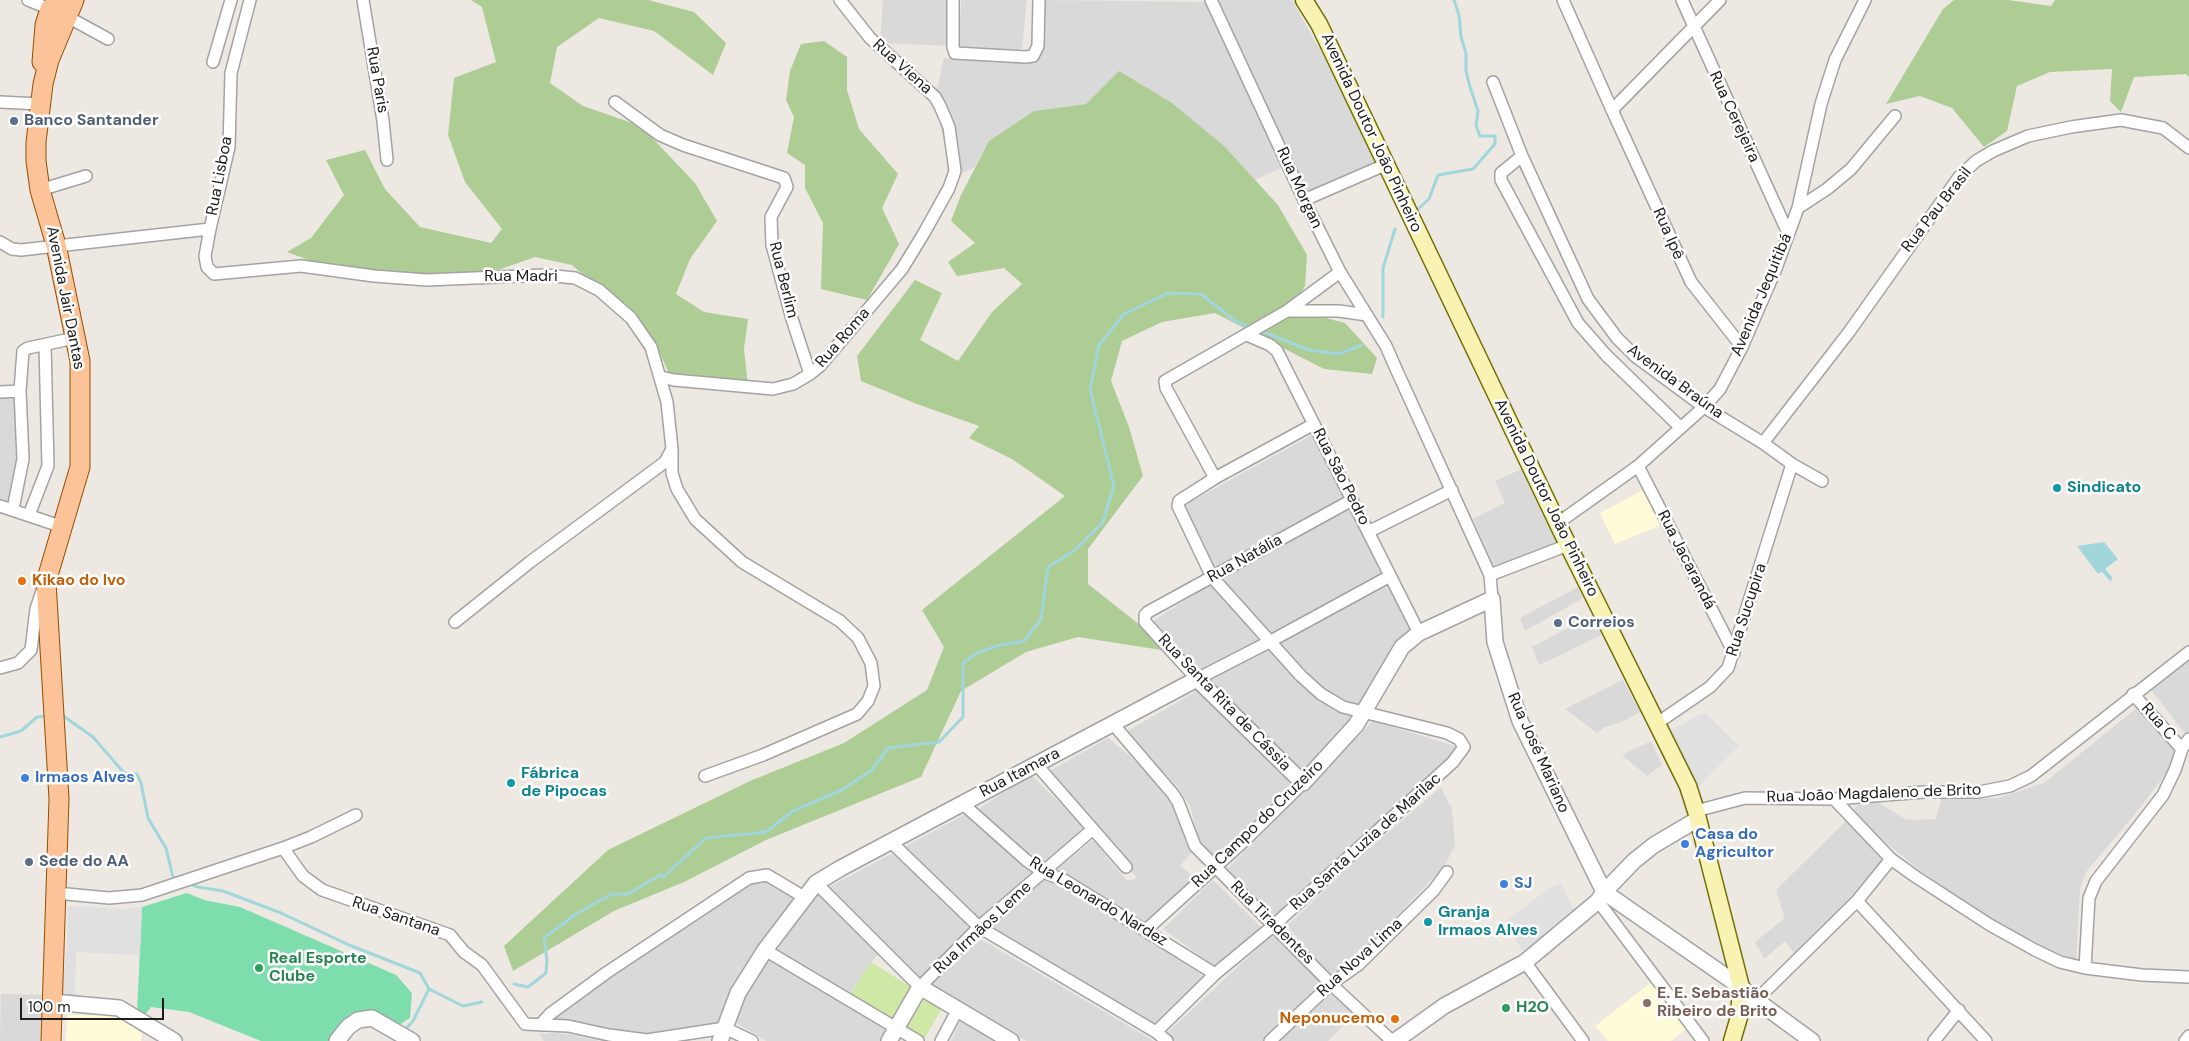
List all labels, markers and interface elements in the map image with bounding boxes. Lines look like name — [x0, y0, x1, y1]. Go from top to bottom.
street label: Avenida Doutor João Pinheiro — [1316, 30, 1426, 236]
street label: Rua Viena — [868, 35, 936, 99]
street label: Rua Paris — [362, 45, 392, 115]
street label: Rua Cerejeira — [1705, 68, 1763, 166]
place label: Banco Santander — [24, 111, 158, 131]
marker: Banco Santander — [8, 115, 20, 127]
street label: Rua Lisboa — [203, 135, 237, 217]
street label: Rua Morgan — [1272, 144, 1326, 232]
street label: Rua Pau Brasil — [1898, 164, 1976, 256]
street label: Rua Ipê — [1648, 205, 1688, 263]
street label: Avenida Jair Dantas — [42, 225, 88, 371]
street label: Avenida Jequitibá — [1727, 231, 1797, 359]
street label: Rua Berlim — [764, 240, 802, 320]
street label: Rua Madri — [484, 267, 558, 287]
street label: Rua Roma — [812, 304, 874, 372]
street label: Avenida Braúna — [1623, 341, 1727, 423]
street label: Avenida Doutor João Pinheiro — [1490, 396, 1602, 600]
street label: Rua São Pedro — [1308, 425, 1374, 529]
place label: Sindicato — [2067, 478, 2141, 498]
marker: Sindicato — [2051, 482, 2063, 494]
street label: Rua Jacarandá — [1653, 507, 1719, 613]
street label: Rua Natália — [1204, 531, 1286, 587]
street label: Rua Sucupira — [1723, 561, 1771, 659]
place label: Kikao do Ivo — [32, 571, 125, 591]
marker: Kikao do Ivo — [16, 575, 28, 587]
place label: Correios — [1568, 613, 1635, 633]
marker: Correios — [1552, 617, 1564, 629]
street label: Rua Santa Rita de Cássia — [1154, 631, 1294, 775]
street label: Rua José Mariano — [1503, 690, 1573, 816]
street label: Rua C — [2137, 699, 2179, 745]
street label: Rua Itamara — [977, 744, 1063, 802]
street label: Rua Campo do Cruzeiro — [1188, 756, 1328, 892]
place label: Fábrica de Pipocas — [521, 764, 607, 802]
place label: Irmaos Alves — [35, 768, 135, 788]
street label: Rua Santa Luzia de Marilac — [1287, 769, 1445, 915]
marker: Irmaos Alves — [19, 772, 31, 784]
marker: Fábrica de Pipocas — [505, 777, 517, 789]
street label: Rua João Magdaleno de Brito — [1766, 781, 1982, 807]
place label: Casa do Agricultor — [1695, 825, 1774, 863]
marker: Casa do Agricultor — [1679, 838, 1691, 850]
place label: Sede do AA — [39, 852, 129, 872]
street label: Rua Leonardo Nardez — [1026, 853, 1170, 951]
marker: Sede do AA — [23, 856, 35, 868]
place label: SJ — [1514, 874, 1532, 894]
street label: Rua Tiradentes — [1226, 877, 1318, 969]
street label: Rua Irmãos Leme — [930, 878, 1036, 978]
marker: SJ — [1498, 878, 1510, 890]
street label: Rua Santana — [350, 893, 442, 941]
place label: Granja Irmaos Alves — [1438, 903, 1538, 941]
street label: Rua Nova Lima — [1313, 915, 1407, 1001]
marker: Granja Irmaos Alves — [1422, 916, 1434, 928]
place label: Real Esporte Clube — [269, 949, 367, 987]
marker: Real Esporte Clube — [253, 962, 265, 974]
place label: E. E. Sebastião Ribeiro de Brito — [1657, 984, 1777, 1022]
scale bar — [22, 988, 166, 1020]
text: 100 m — [28, 997, 71, 1017]
marker: E. E. Sebastião Ribeiro de Brito — [1641, 997, 1653, 1009]
place label: H2O — [1516, 998, 1549, 1018]
marker: H2O — [1500, 1002, 1512, 1014]
place label: Neponucemo — [1280, 1009, 1385, 1029]
marker: Neponucemo — [1389, 1013, 1401, 1025]

